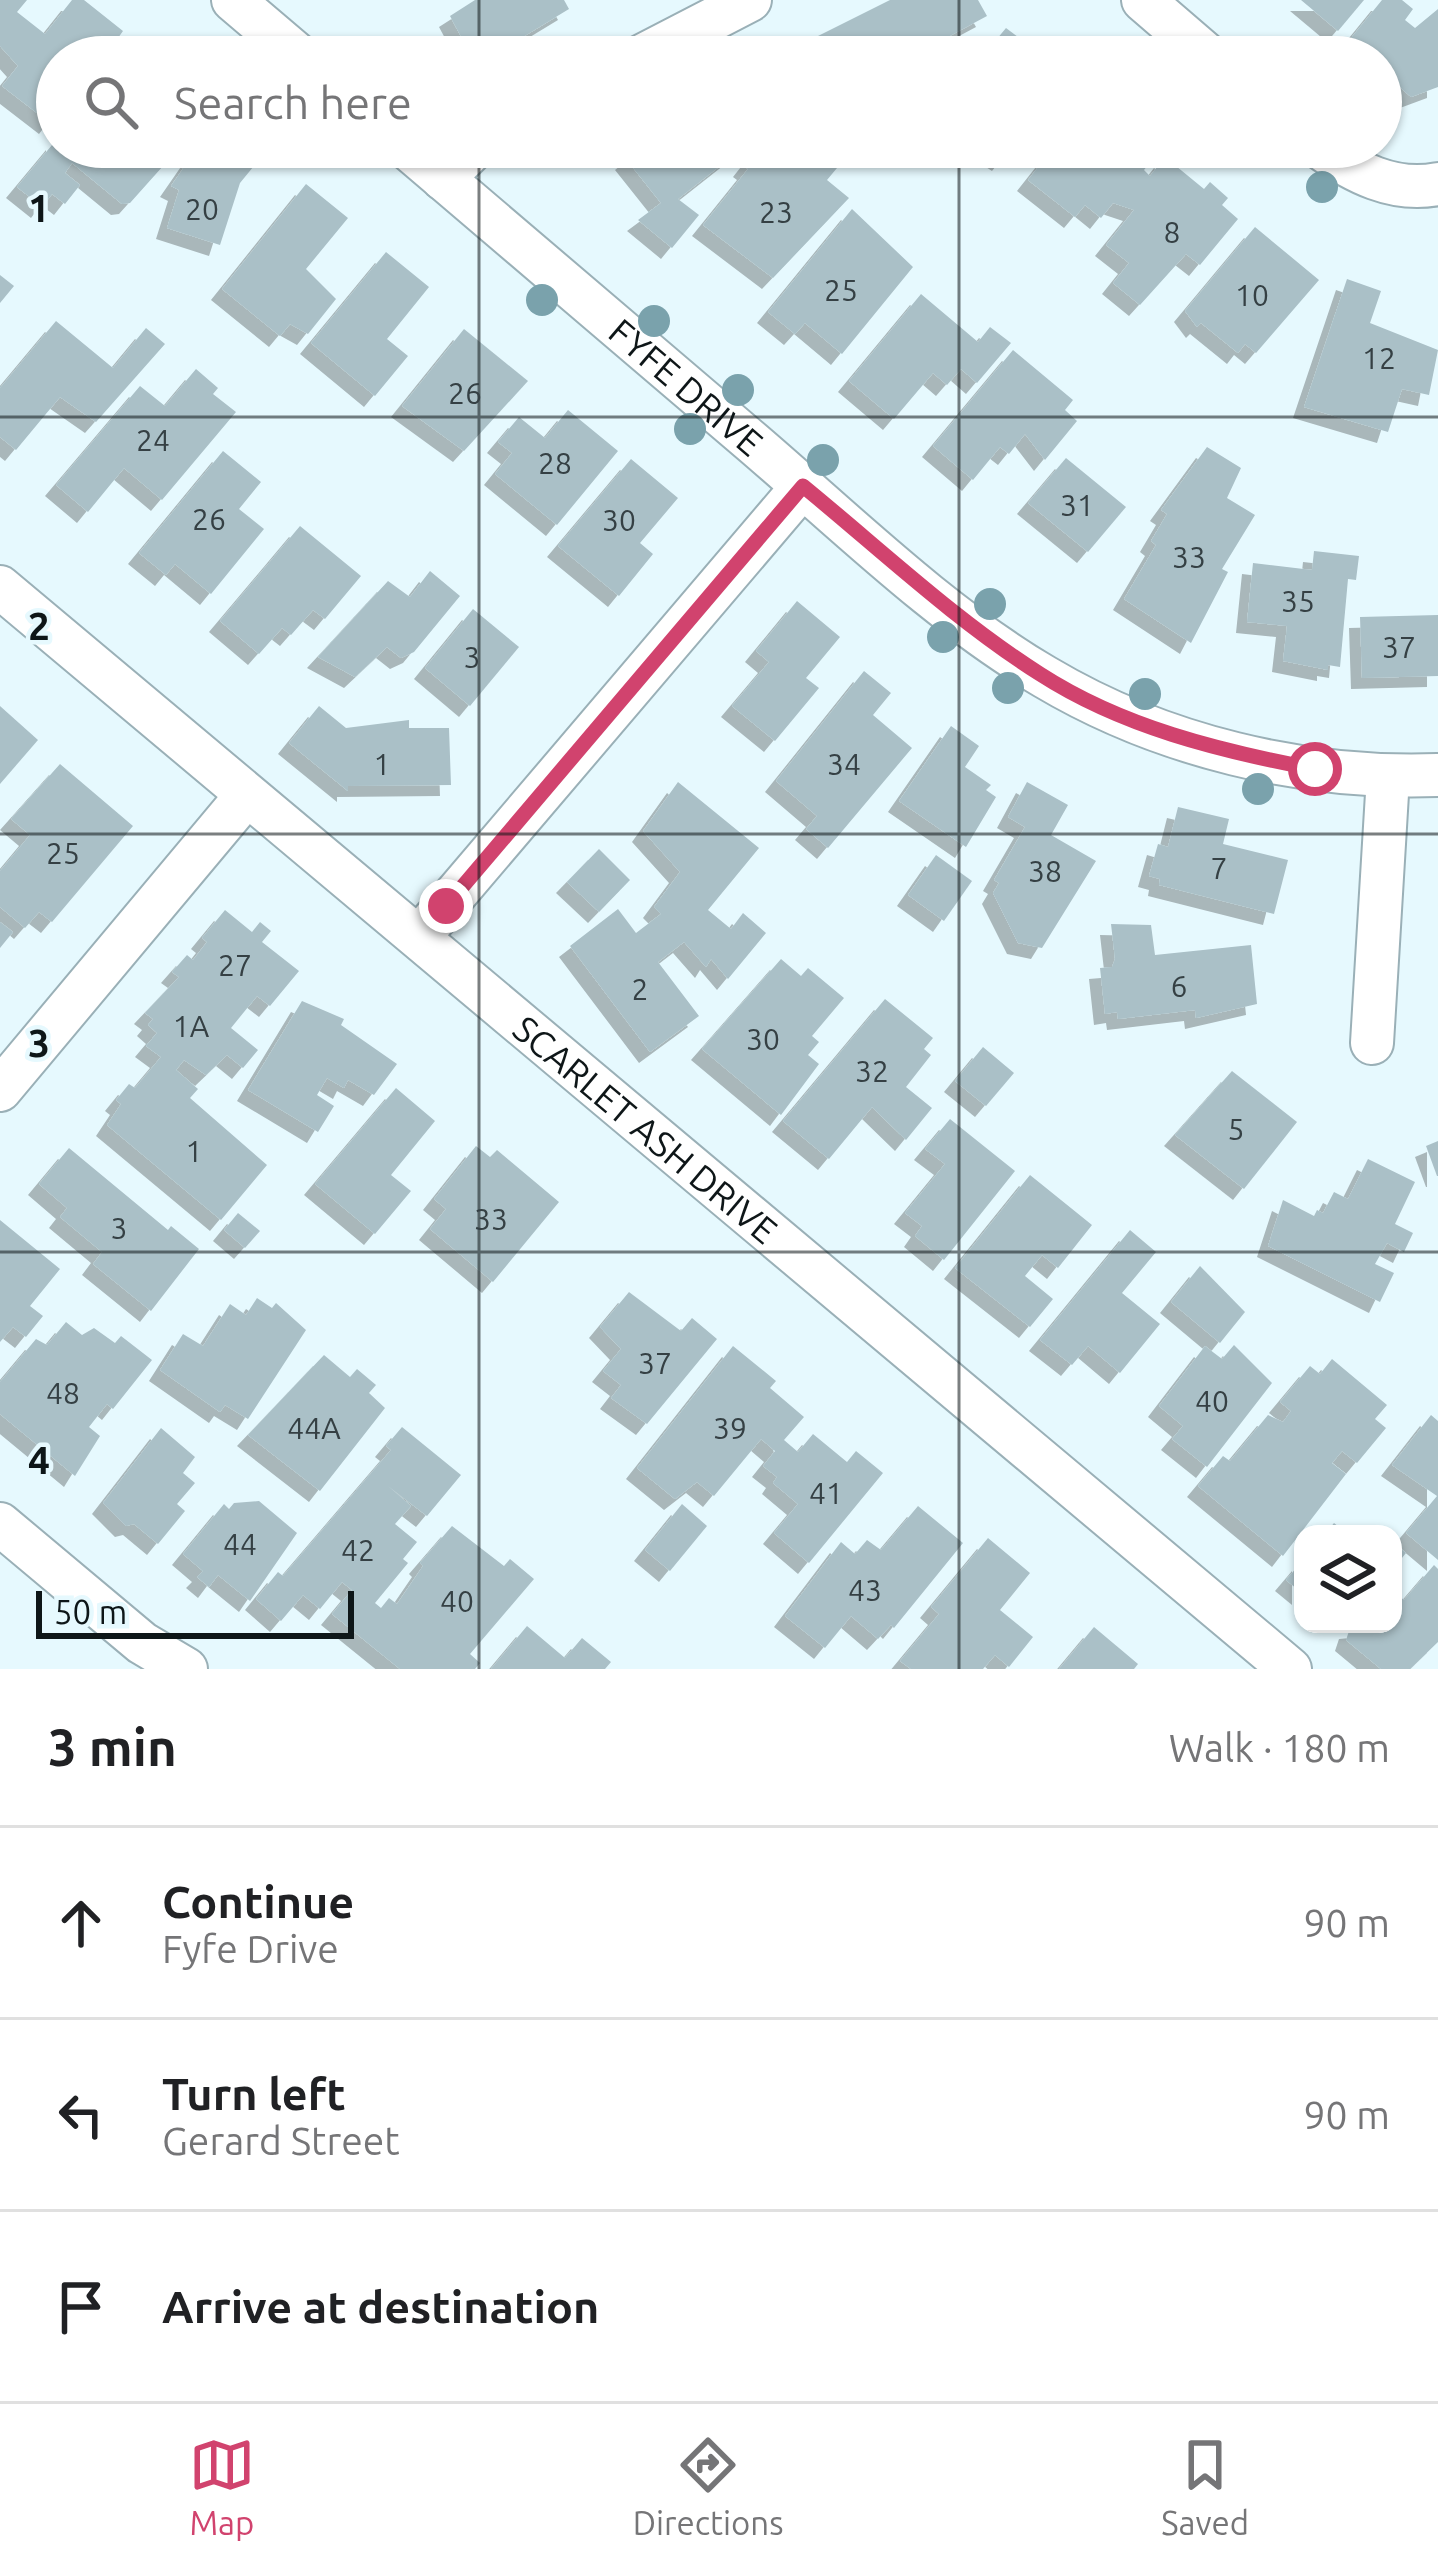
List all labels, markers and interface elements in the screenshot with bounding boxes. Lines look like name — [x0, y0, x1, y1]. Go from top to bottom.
search box — [36, 36, 1402, 168]
icon: search — [78, 69, 144, 135]
text: Search here — [174, 77, 412, 128]
text: 1 — [28, 186, 50, 229]
house number: 20 — [185, 192, 219, 226]
house number: 23 — [759, 195, 793, 229]
house number: 8 — [1164, 215, 1180, 249]
house number: 25 — [824, 273, 858, 307]
house number: 10 — [1235, 278, 1269, 312]
street label: FYFE DRIVE — [602, 310, 772, 463]
house number: 12 — [1362, 341, 1396, 375]
house number: 26 — [448, 376, 482, 410]
house number: 24 — [136, 423, 170, 457]
house number: 28 — [538, 446, 572, 480]
house number: 31 — [1060, 488, 1094, 522]
house number: 26 — [192, 502, 226, 536]
house number: 30 — [602, 503, 636, 537]
house number: 33 — [1172, 540, 1206, 574]
house number: 35 — [1281, 584, 1315, 618]
text: 2 — [28, 604, 50, 647]
house number: 37 — [1382, 630, 1416, 664]
house number: 3 — [464, 640, 480, 674]
route start — [1288, 742, 1342, 796]
house number: 1 — [374, 747, 390, 781]
house number: 34 — [827, 747, 861, 781]
house number: 25 — [46, 836, 80, 870]
house number: 7 — [1211, 851, 1227, 885]
house number: 38 — [1028, 854, 1062, 888]
route end — [419, 879, 473, 933]
house number: 27 — [218, 948, 252, 982]
house number: 6 — [1171, 969, 1187, 1003]
house number: 2 — [632, 972, 648, 1006]
street label: SCARLET ASH DRIVE — [506, 1007, 786, 1251]
house number: 1A — [173, 1009, 210, 1043]
text: 3 — [28, 1021, 50, 1064]
house number: 30 — [746, 1022, 780, 1056]
house number: 32 — [855, 1054, 889, 1088]
house number: 5 — [1228, 1112, 1244, 1146]
house number: 1 — [186, 1134, 202, 1168]
house number: 33 — [474, 1202, 508, 1236]
house number: 3 — [111, 1211, 127, 1245]
house number: 37 — [638, 1346, 672, 1380]
house number: 48 — [46, 1376, 80, 1410]
house number: 40 — [1195, 1384, 1229, 1418]
house number: 44A — [287, 1411, 341, 1445]
house number: 39 — [713, 1411, 747, 1445]
text: 4 — [28, 1438, 50, 1481]
house number: 41 — [809, 1476, 843, 1510]
map controls — [1294, 1525, 1402, 1633]
button: layers — [1294, 1525, 1402, 1633]
house number: 44 — [223, 1527, 257, 1561]
house number: 42 — [341, 1533, 375, 1567]
house number: 43 — [848, 1573, 882, 1607]
house number: 40 — [440, 1584, 474, 1618]
scale bar — [36, 1585, 354, 1638]
text: 50 m — [54, 1593, 127, 1630]
text: 3 min — [48, 1718, 177, 1776]
text: Walk · 180 m — [1169, 1726, 1390, 1769]
text: Continue — [162, 1876, 354, 1927]
icon: ahead — [48, 1890, 114, 1956]
text: 90 m — [1303, 1901, 1390, 1944]
text: Fyfe Drive — [162, 1927, 339, 1970]
text: Turn left — [162, 2068, 346, 2119]
icon: left — [48, 2082, 114, 2148]
text: 90 m — [1303, 2093, 1390, 2136]
text: Gerard Street — [162, 2119, 400, 2162]
icon: arrive — [48, 2274, 114, 2340]
text: Arrive at destination — [162, 2281, 599, 2332]
tab: Map — [189, 2432, 255, 2541]
tab: Directions — [633, 2432, 783, 2541]
tab: Saved — [1161, 2432, 1249, 2541]

